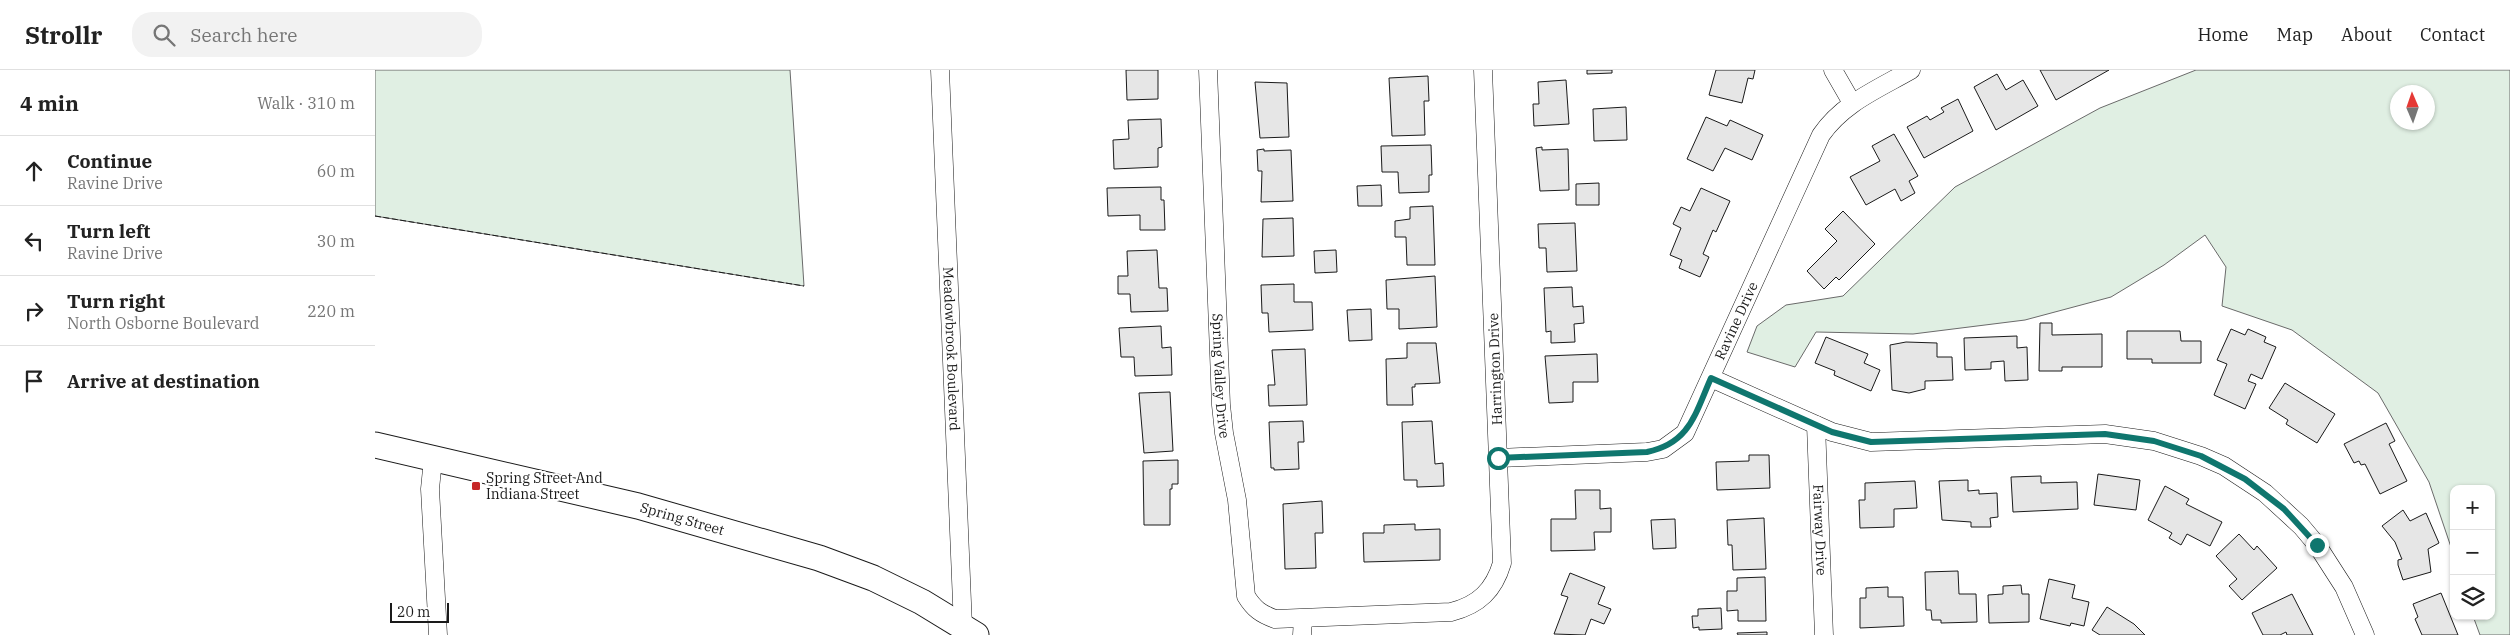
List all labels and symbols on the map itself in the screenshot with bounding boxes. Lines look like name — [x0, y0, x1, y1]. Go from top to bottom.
north arrow — [2390, 85, 2435, 130]
street label: Meadowbrook Boulevard — [939, 266, 964, 432]
street label: Ravine Drive — [1711, 279, 1762, 363]
street label: Spring Valley Drive — [1208, 313, 1234, 440]
street label: Harrington Drive — [1484, 313, 1506, 425]
route start — [1487, 447, 1510, 470]
place label: Spring Street And Indiana Street — [486, 469, 603, 503]
marker: Spring Street And Indiana Street — [470, 480, 482, 492]
street label: Fairway Drive — [1809, 484, 1831, 576]
street label: Spring Street — [638, 498, 726, 539]
route end — [2306, 534, 2329, 557]
scale bar — [390, 600, 449, 623]

